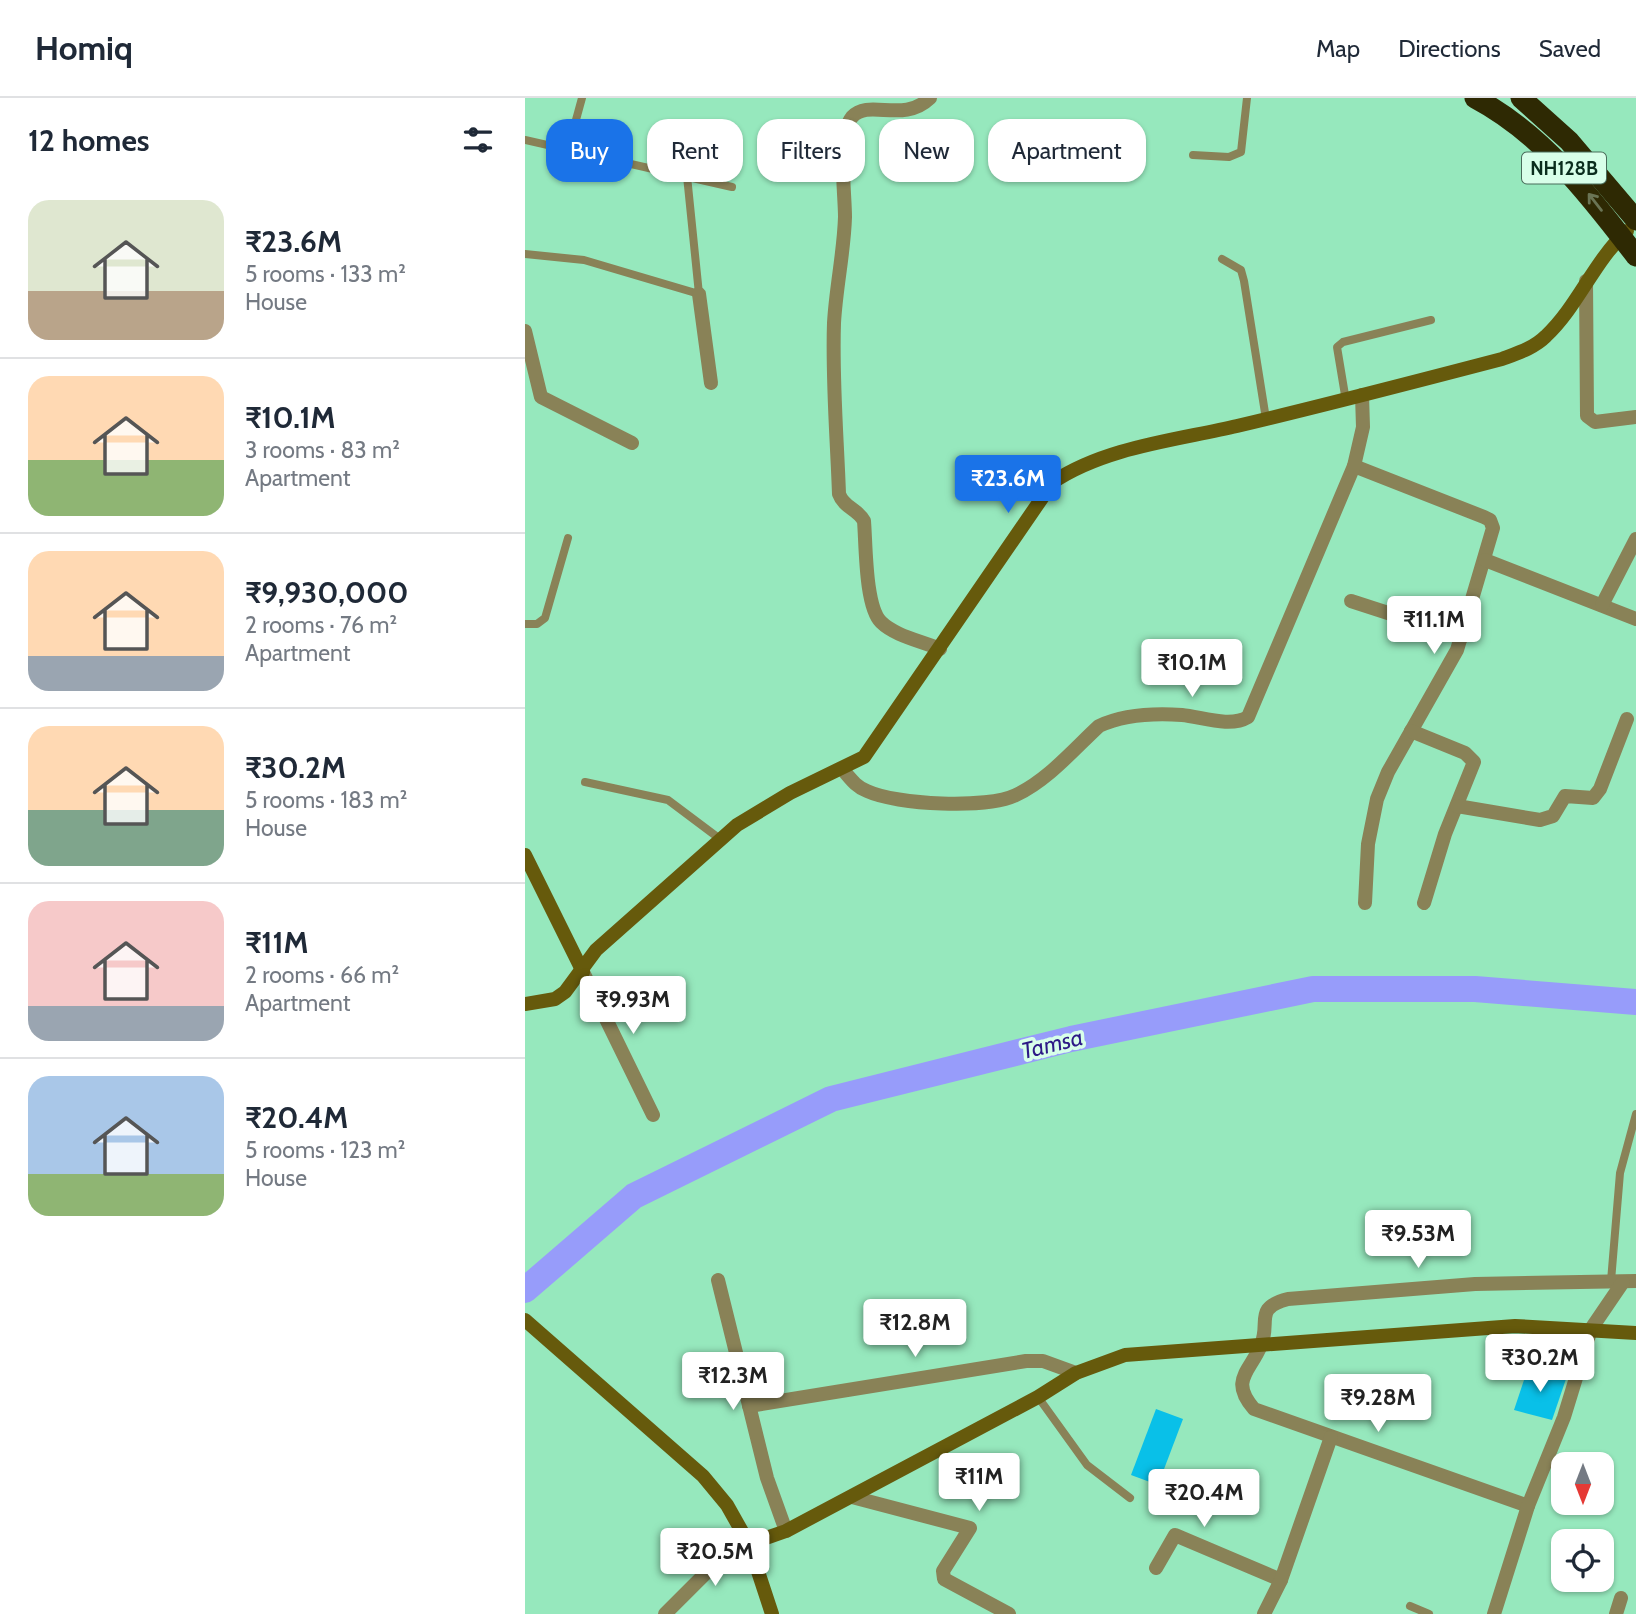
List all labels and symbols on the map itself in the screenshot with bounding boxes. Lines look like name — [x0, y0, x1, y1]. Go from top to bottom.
road number: NH128B — [1522, 152, 1606, 184]
one-way arrow — [1587, 193, 1602, 212]
pin: ₹23.6M — [951, 456, 1065, 515]
pin: ₹11.1M — [1377, 596, 1491, 656]
pin: ₹10.1M — [1135, 640, 1249, 699]
pin: ₹9.93M — [576, 976, 690, 1036]
water label: Tamsa — [1018, 1023, 1086, 1065]
pin: ₹9.53M — [1361, 1210, 1475, 1270]
pin: ₹12.8M — [858, 1300, 972, 1359]
pin: ₹30.2M — [1483, 1334, 1597, 1394]
pin: ₹12.3M — [676, 1352, 790, 1412]
pin: ₹9.28M — [1321, 1374, 1435, 1434]
north arrow — [1551, 1452, 1613, 1516]
pin: ₹11M — [938, 1454, 1020, 1513]
pin: ₹20.4M — [1147, 1470, 1261, 1529]
pin: ₹20.5M — [658, 1528, 772, 1588]

